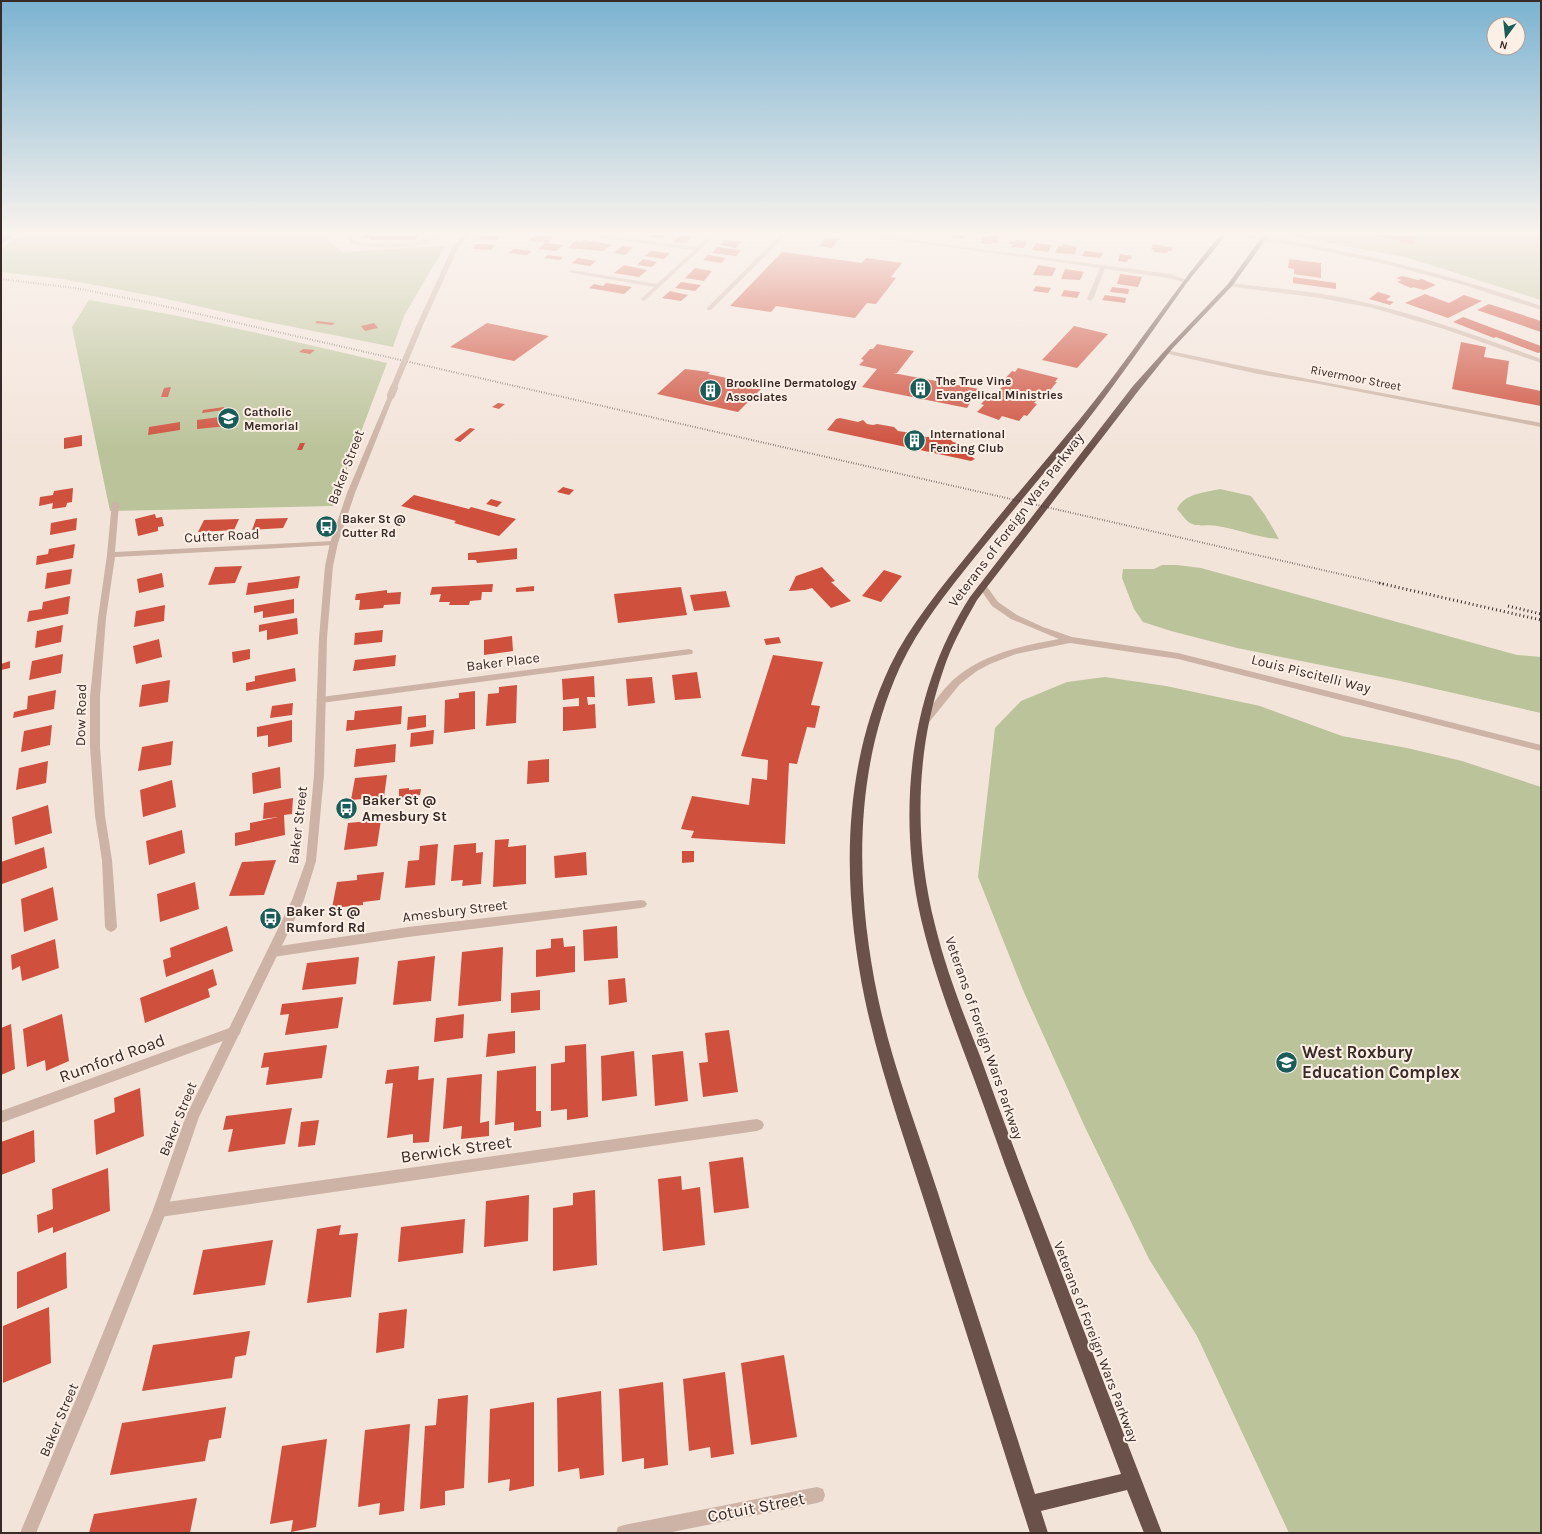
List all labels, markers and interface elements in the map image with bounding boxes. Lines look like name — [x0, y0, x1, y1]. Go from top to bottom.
north arrow — [1486, 16, 1526, 56]
text: N — [1498, 38, 1509, 52]
street label: Rivermoor Street — [1310, 362, 1403, 394]
place label: The True Vine Evangelical Ministries — [936, 374, 1063, 402]
building icon: The True Vine Evangelical Ministries — [907, 375, 933, 401]
place label: Brookline Dermatology Associates — [726, 376, 856, 404]
building icon: Brookline Dermatology Associates — [698, 377, 724, 403]
place label: Catholic Memorial — [244, 405, 298, 433]
school or university icon: Catholic Memorial — [216, 406, 242, 432]
street label: Baker Street — [324, 427, 368, 507]
place label: International Fencing Club — [930, 427, 1005, 455]
building icon: International Fencing Club — [902, 428, 928, 454]
street label: Veterans of Foreign Wars Parkway — [945, 429, 1087, 610]
place label: Baker St @ Cutter Rd — [342, 512, 406, 540]
bus stop icon: Baker St @ Cutter Rd — [314, 513, 340, 539]
street label: Cutter Road — [184, 526, 260, 546]
street label: Baker Place — [465, 649, 541, 675]
street label: Louis Piscitelli Way — [1250, 651, 1373, 697]
street label: Dow Road — [72, 684, 90, 746]
street label: Baker Street — [285, 785, 311, 865]
place label: Baker St @ Amesbury St — [362, 792, 447, 825]
bus stop icon: Baker St @ Amesbury St — [334, 795, 360, 821]
street label: Amesbury Street — [401, 896, 509, 926]
place label: Baker St @ Rumford Rd — [286, 903, 365, 936]
bus stop icon: Baker St @ Rumford Rd — [258, 906, 284, 932]
street label: Veterans of Foreign Wars Parkway — [941, 934, 1027, 1142]
street label: Rumford Road — [56, 1030, 168, 1086]
place label: West Roxbury Education Complex — [1302, 1042, 1460, 1082]
school or university icon: West Roxbury Education Complex — [1273, 1049, 1299, 1075]
street label: Baker Street — [155, 1080, 201, 1158]
street label: Berwick Street — [399, 1131, 513, 1167]
street label: Veterans of Foreign Wars Parkway — [1050, 1239, 1142, 1445]
street label: Baker Street — [36, 1381, 82, 1459]
street label: Cotuit Street — [706, 1488, 806, 1526]

